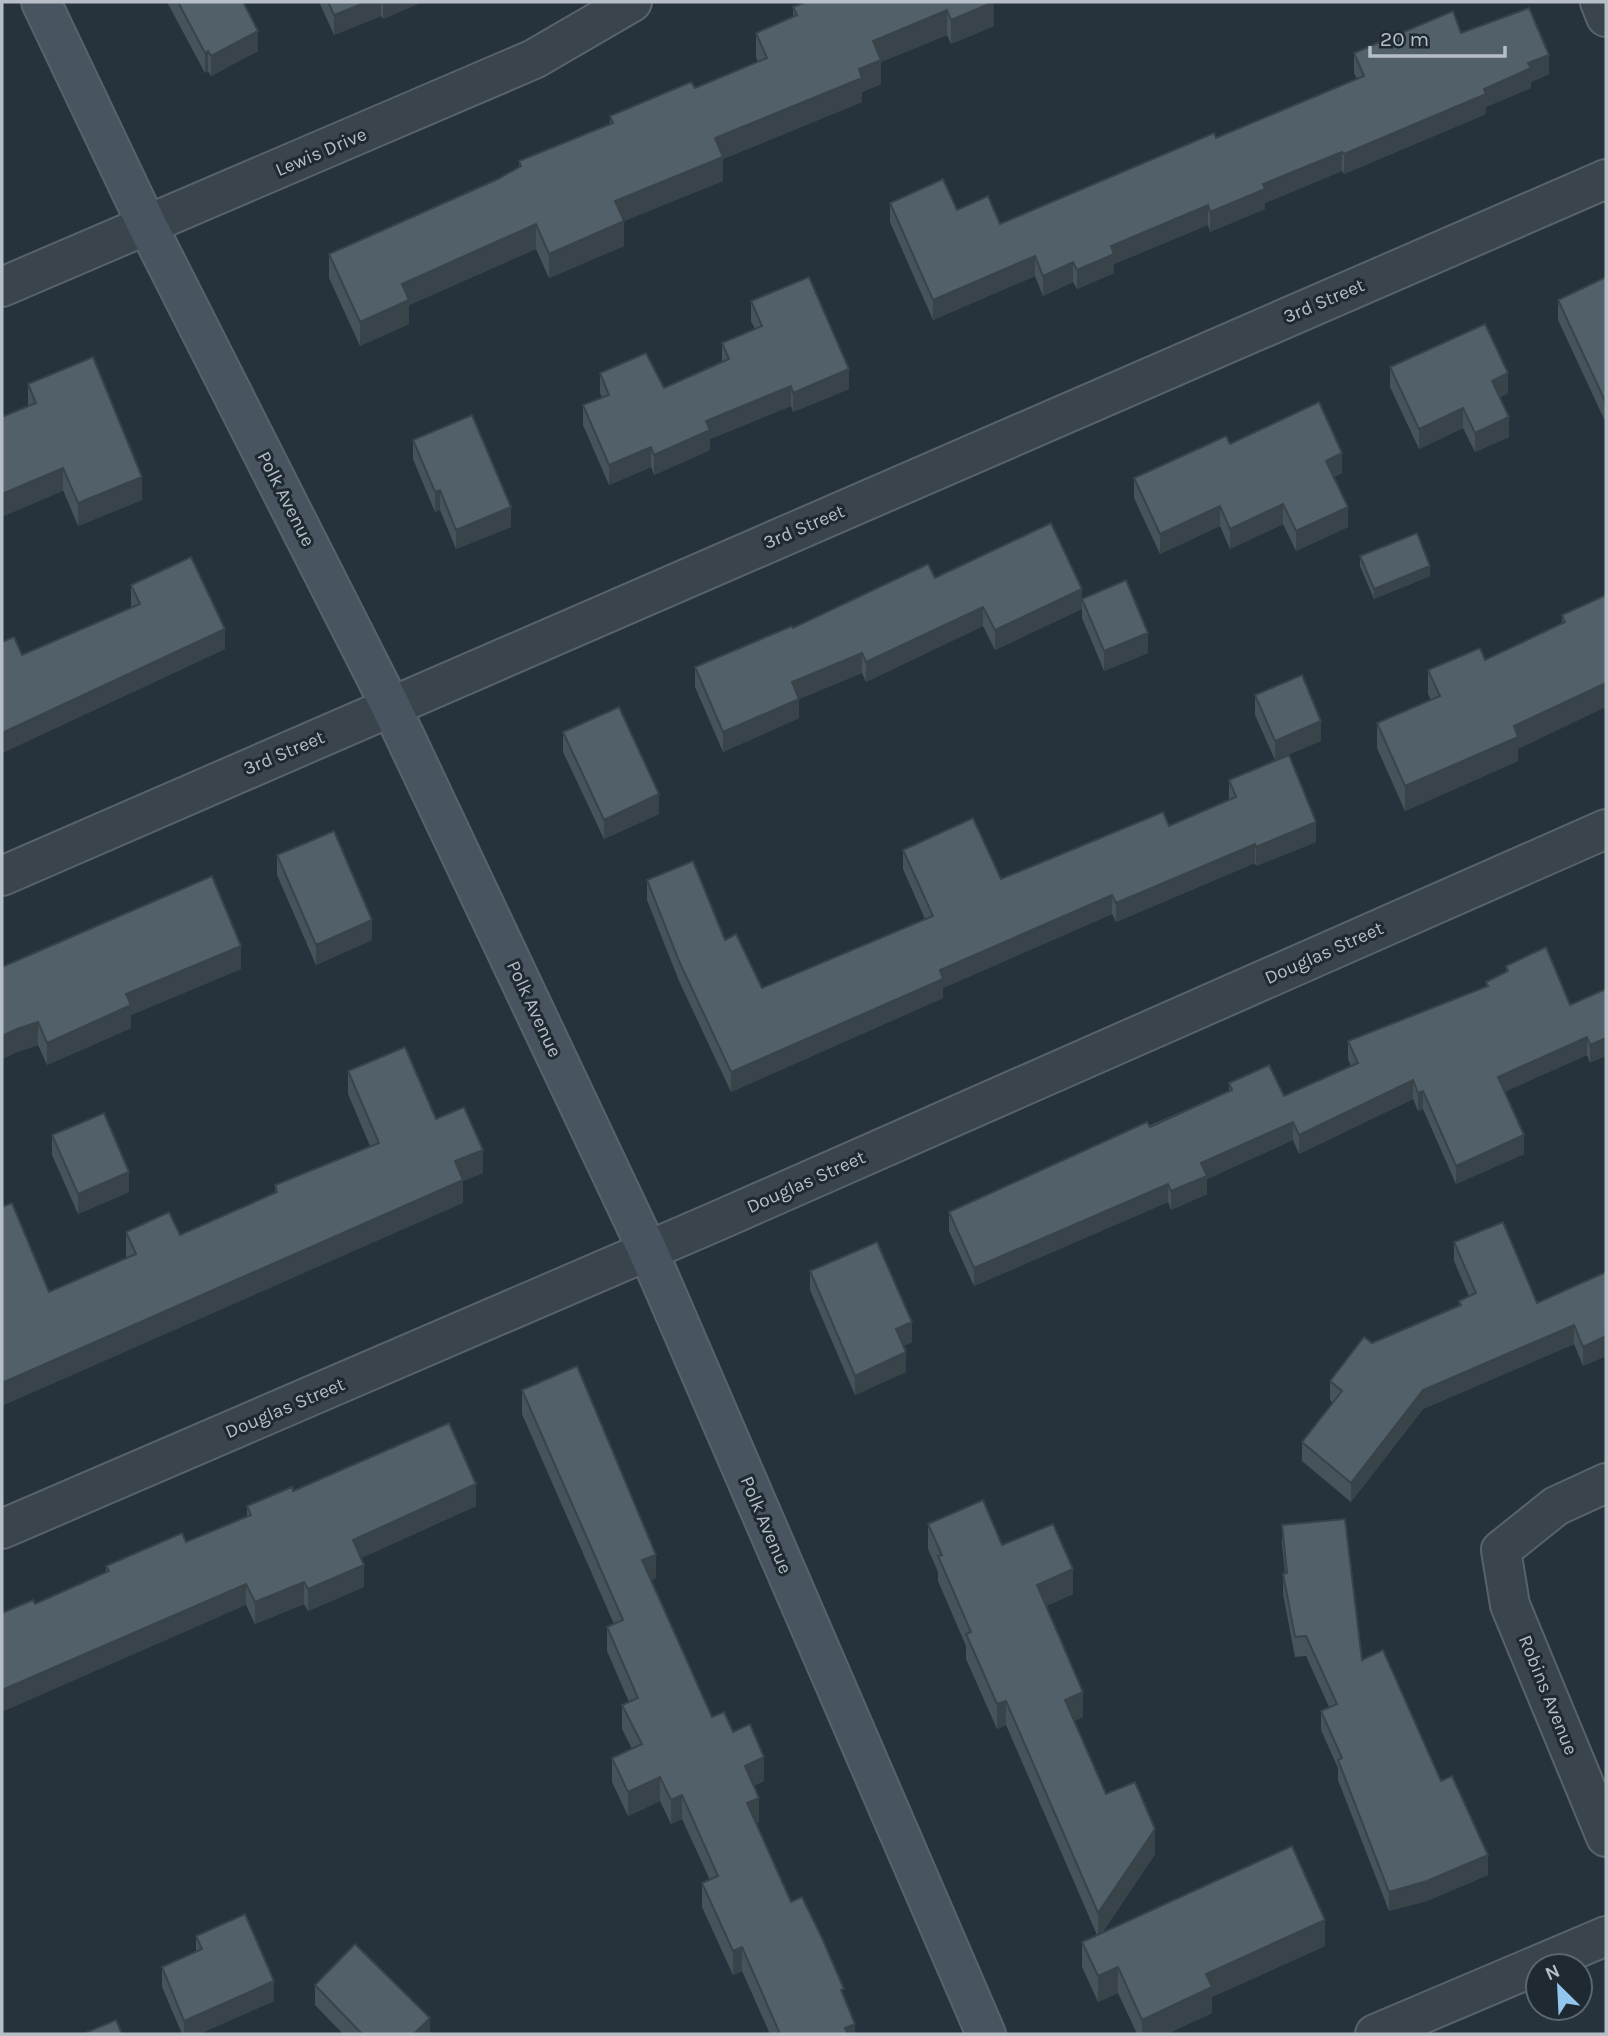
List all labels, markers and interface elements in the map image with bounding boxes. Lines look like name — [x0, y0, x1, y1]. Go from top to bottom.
scale bar — [1370, 14, 1505, 58]
text: 20 m — [1380, 27, 1429, 51]
street label: Lewis Drive — [272, 123, 370, 181]
street label: 3rd Street — [1280, 274, 1368, 328]
street label: Polk Avenue — [253, 448, 319, 550]
street label: 3rd Street — [760, 500, 848, 554]
street label: 3rd Street — [240, 726, 328, 780]
street label: Douglas Street — [1261, 917, 1387, 989]
street label: Polk Avenue — [502, 957, 566, 1061]
street label: Douglas Street — [743, 1146, 869, 1218]
street label: Douglas Street — [222, 1373, 348, 1443]
street label: Polk Avenue — [736, 1473, 796, 1577]
street label: Robins Avenue — [1514, 1632, 1582, 1758]
north arrow — [1524, 1952, 1594, 2022]
text: N — [1542, 1960, 1563, 1985]

